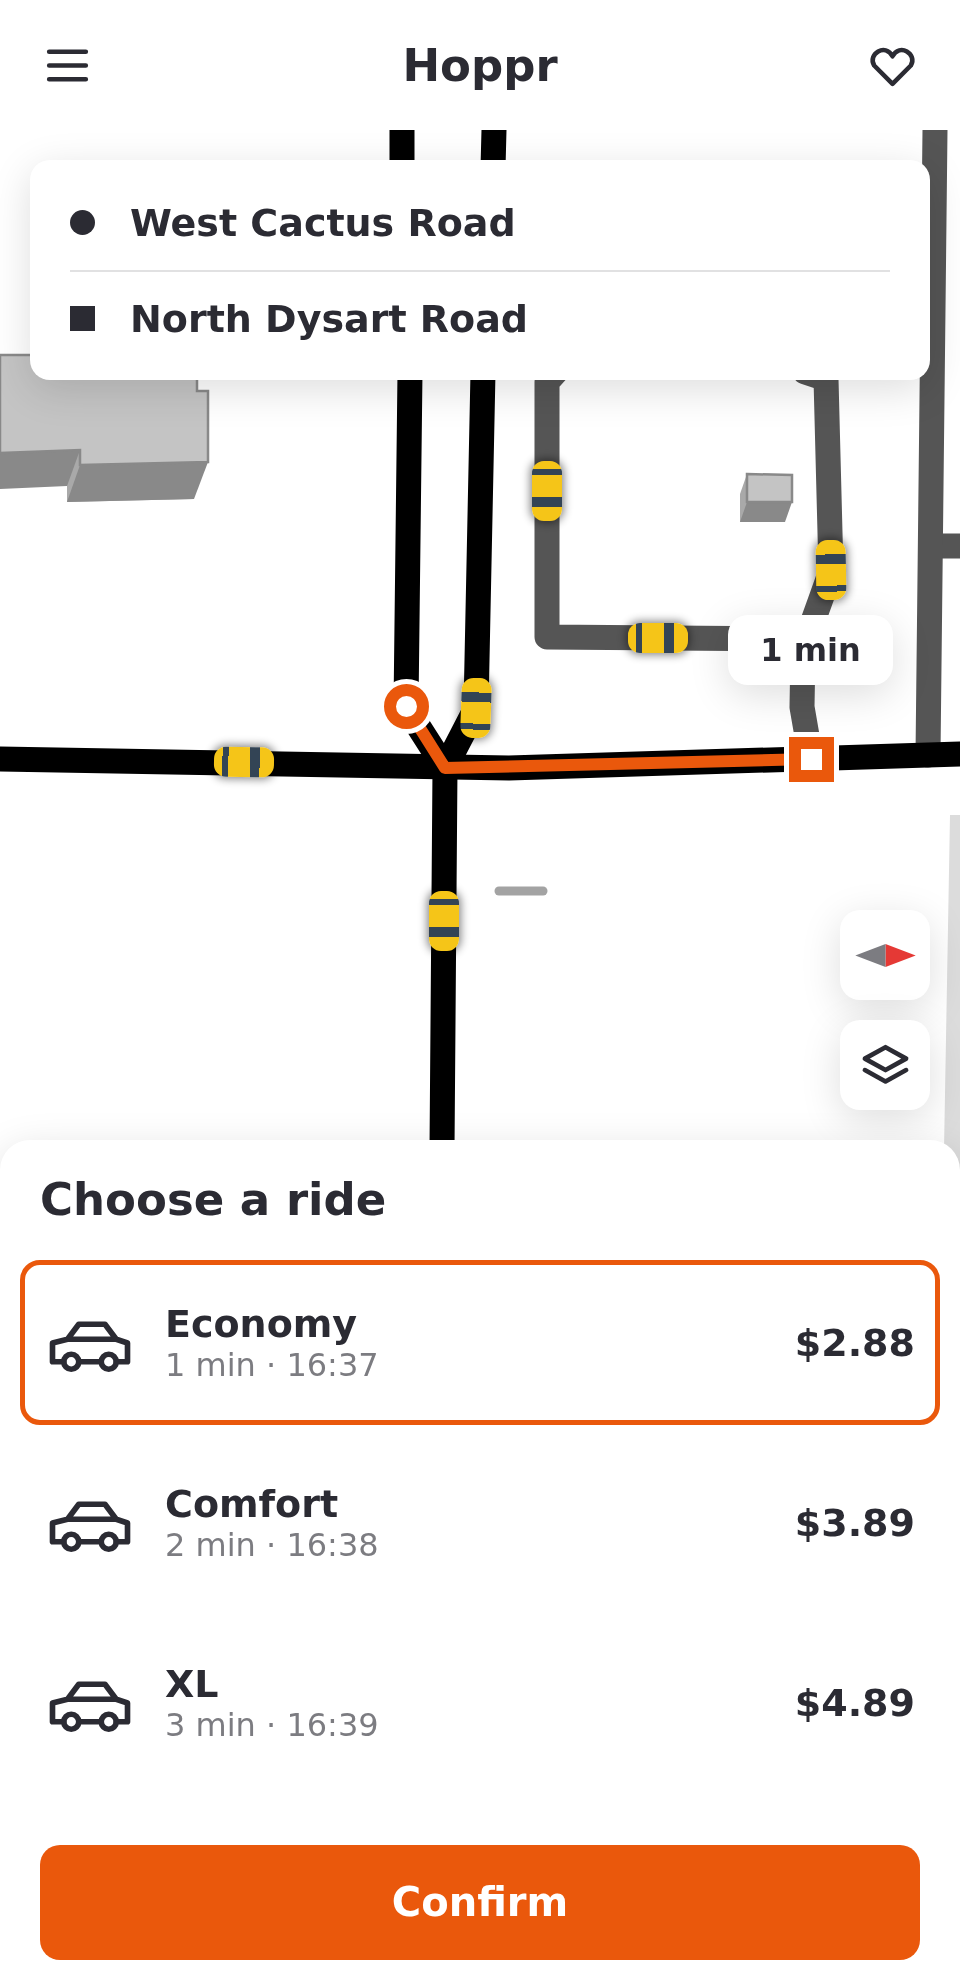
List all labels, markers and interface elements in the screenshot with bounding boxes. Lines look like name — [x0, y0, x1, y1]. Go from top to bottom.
icon: menu — [40, 38, 95, 93]
icon: heart — [865, 38, 920, 93]
text: Hoppr — [402, 39, 558, 92]
text: West Cactus Road — [130, 201, 516, 245]
text: North Dysart Road — [130, 297, 528, 341]
car — [532, 461, 562, 521]
car — [815, 540, 847, 600]
callout: 1 min — [728, 614, 894, 684]
car — [628, 623, 688, 653]
text: 1 min — [760, 631, 861, 669]
car — [460, 677, 492, 739]
route start — [384, 684, 429, 729]
route end — [789, 737, 834, 782]
car — [214, 746, 274, 778]
car — [429, 891, 459, 951]
north arrow — [840, 910, 930, 1000]
map controls — [840, 910, 930, 1110]
button: layers — [840, 1020, 930, 1110]
text: Choose a ride — [40, 1173, 386, 1226]
icon: car — [45, 1298, 135, 1388]
text: Economy — [165, 1302, 357, 1346]
text: $2.88 — [795, 1321, 915, 1365]
text: 1 min · 16:37 — [165, 1346, 379, 1384]
icon: car — [45, 1478, 135, 1568]
text: Comfort — [165, 1482, 338, 1526]
text: $3.89 — [795, 1501, 915, 1545]
text: 2 min · 16:38 — [165, 1526, 379, 1564]
icon: car — [45, 1658, 135, 1748]
text: XL — [165, 1662, 219, 1706]
text: $4.89 — [795, 1681, 915, 1725]
text: 3 min · 16:39 — [165, 1706, 379, 1744]
button: Confirm — [40, 1845, 920, 1960]

